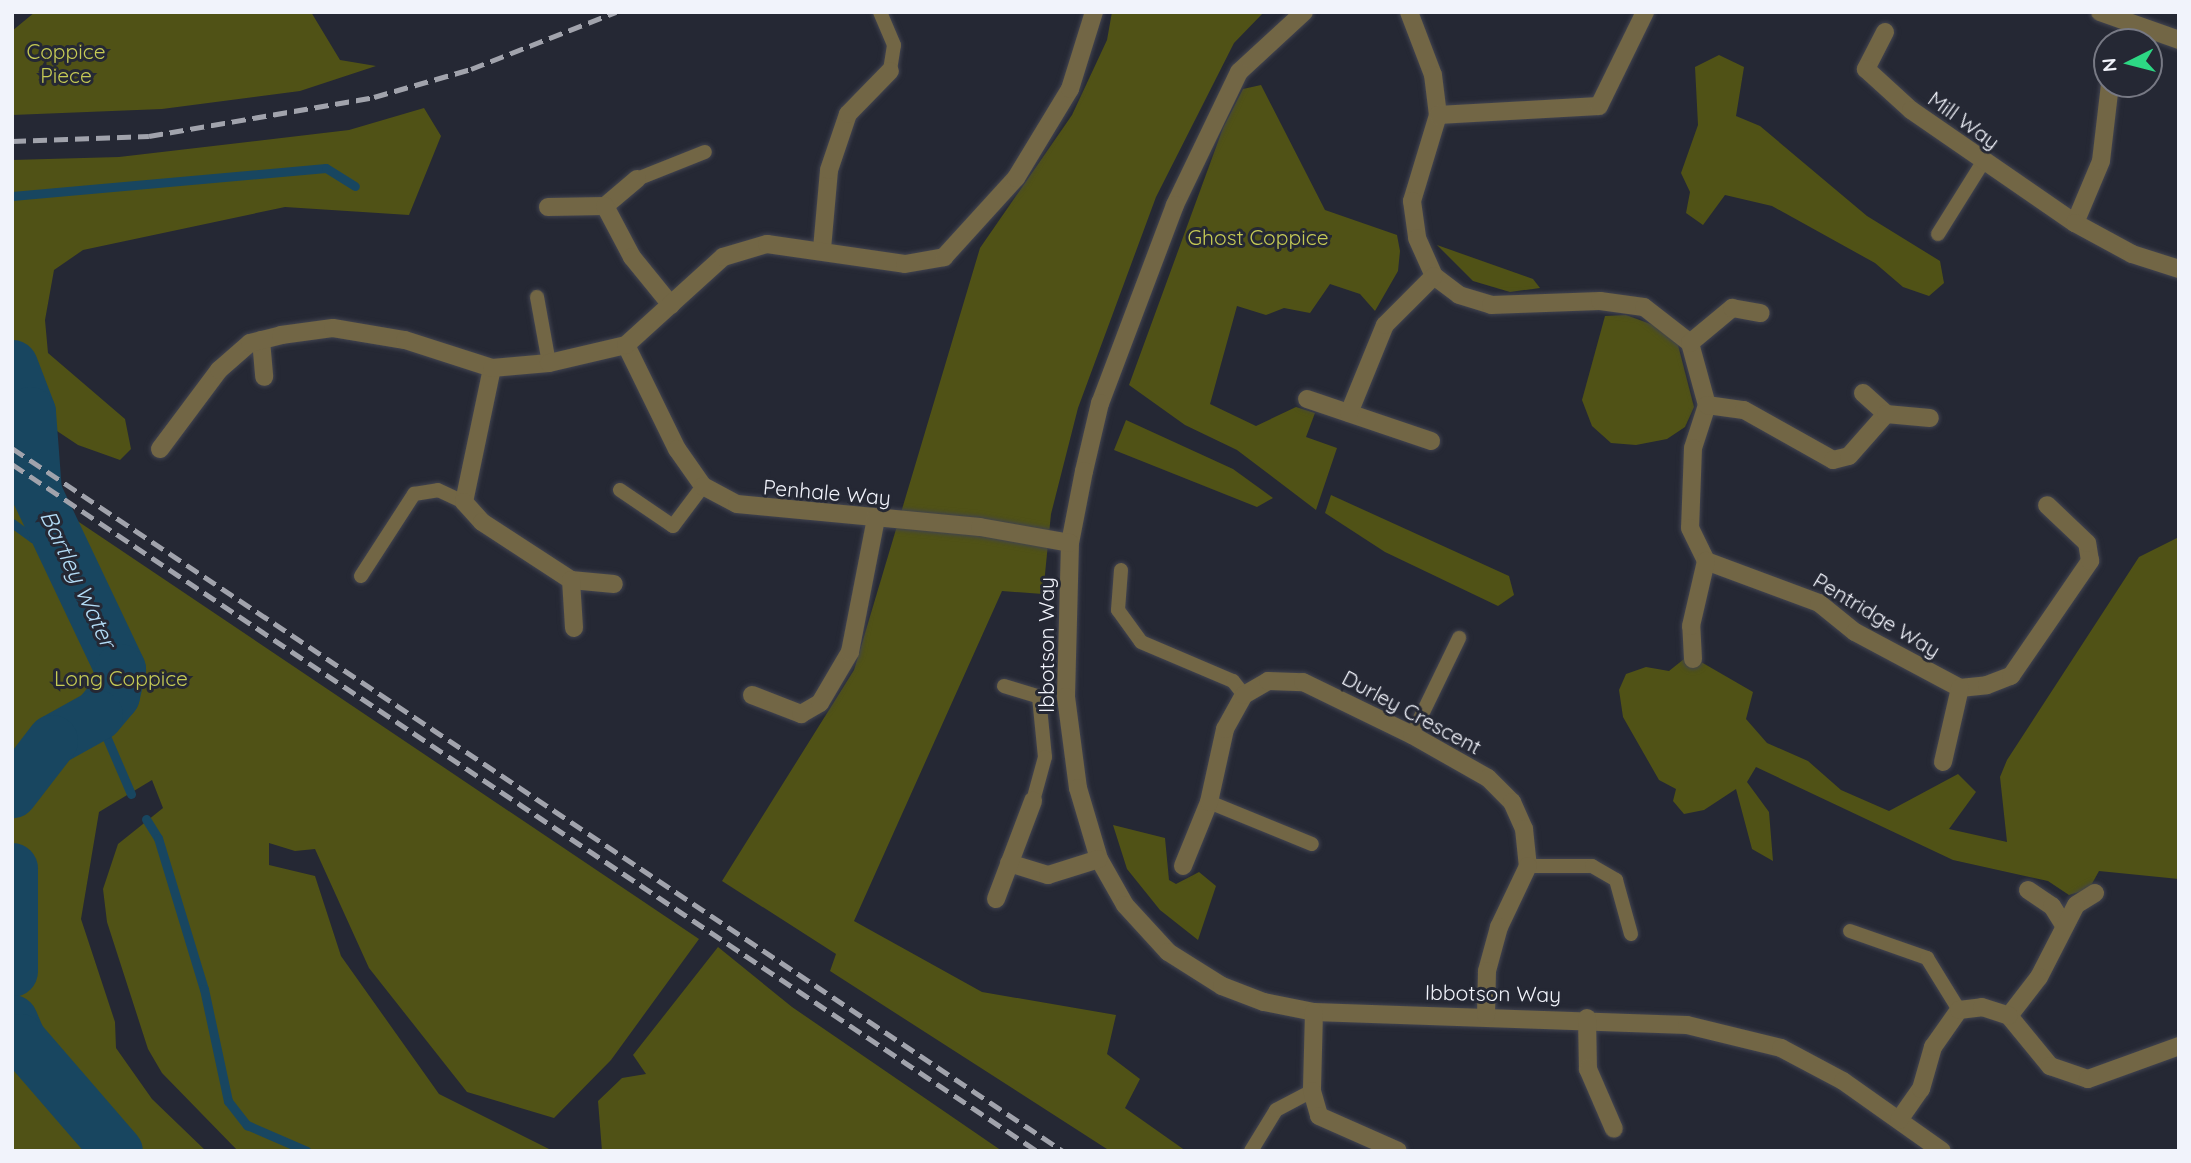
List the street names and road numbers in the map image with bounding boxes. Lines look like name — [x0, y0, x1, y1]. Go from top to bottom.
street label: Mill Way — [1923, 86, 2005, 154]
street label: Penhale Way — [762, 474, 892, 510]
street label: Pentridge Way — [1809, 567, 1945, 663]
street label: Ibbotson Way — [1033, 577, 1059, 713]
street label: Durley Crescent — [1338, 665, 1486, 759]
street label: Ibbotson Way — [1425, 979, 1561, 1007]

